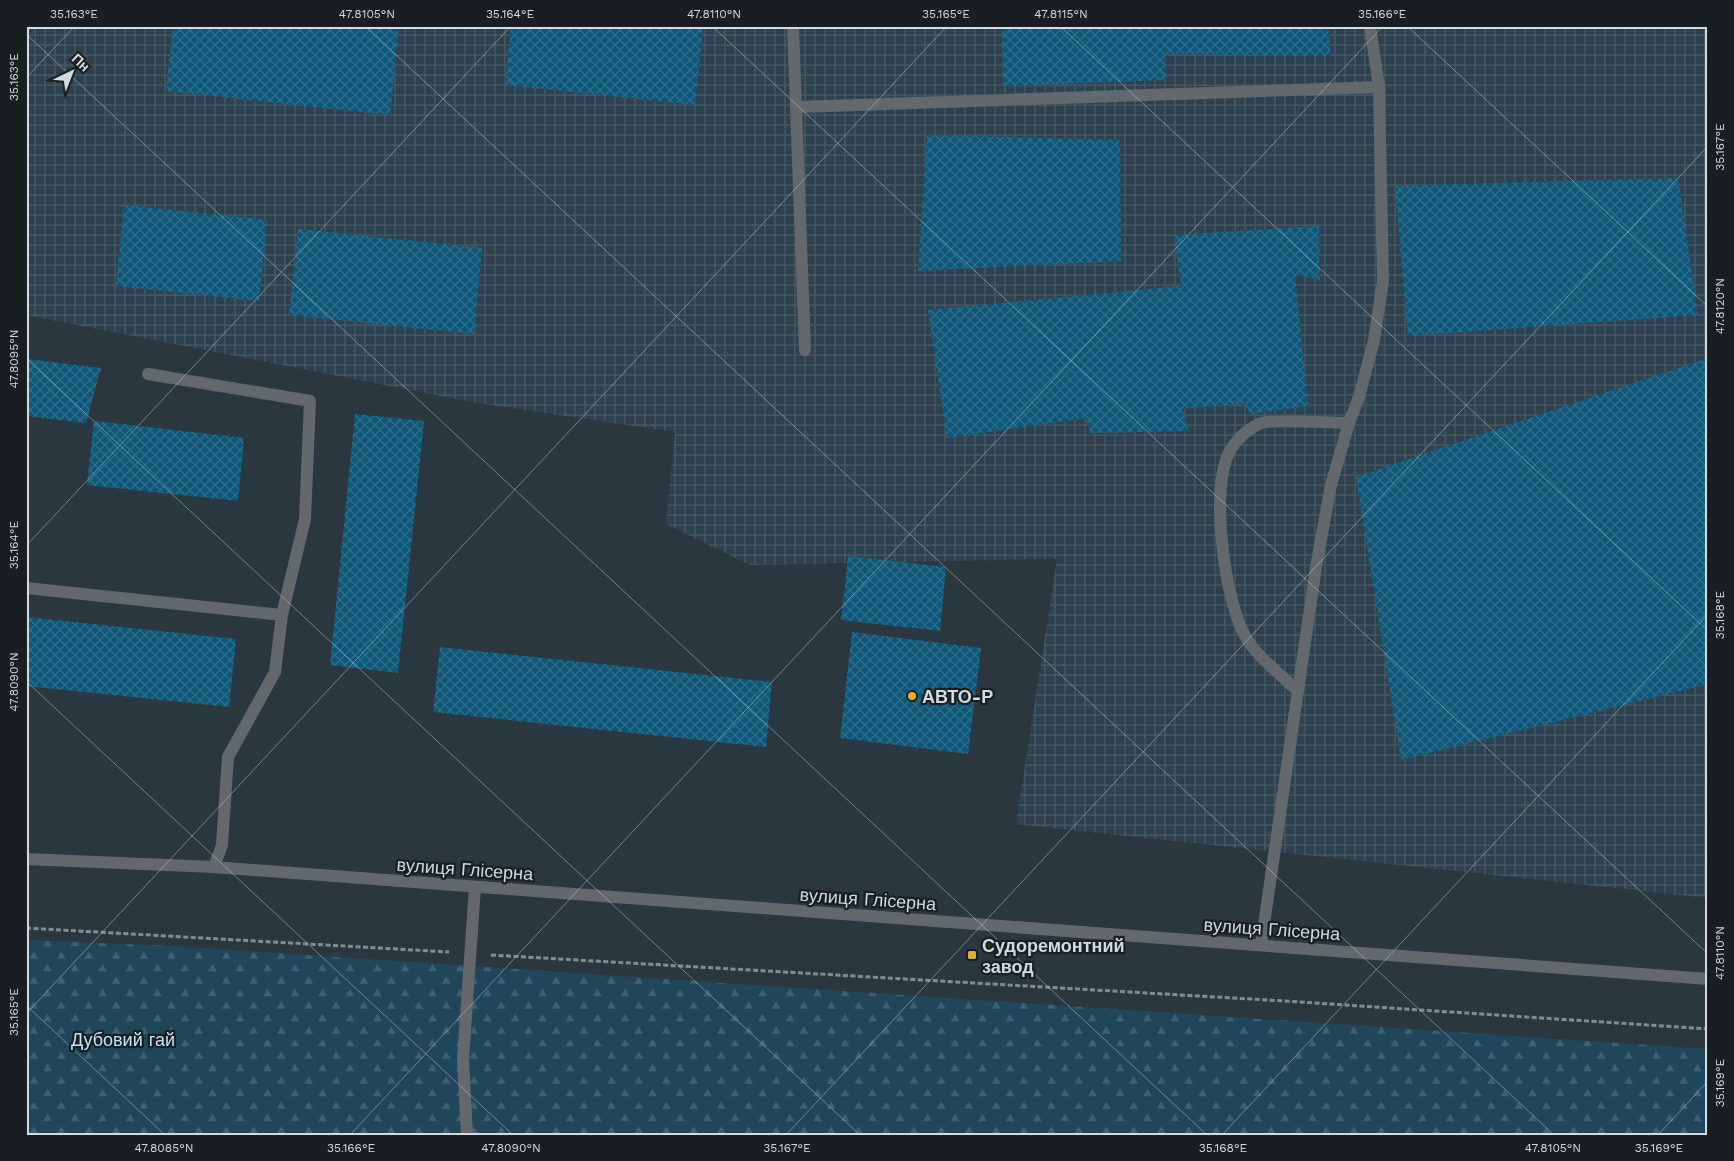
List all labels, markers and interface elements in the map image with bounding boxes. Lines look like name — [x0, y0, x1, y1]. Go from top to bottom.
text: 35.163°E — [50, 7, 98, 21]
text: 47.8105°N — [339, 7, 395, 21]
text: 35.164°E — [486, 7, 534, 21]
text: 47.8110°N — [687, 7, 741, 21]
text: 35.165°E — [922, 7, 970, 21]
text: 47.8115°N — [1034, 7, 1088, 21]
text: 35.166°E — [1358, 7, 1406, 21]
north arrow — [48, 48, 98, 98]
text: Пн — [69, 50, 93, 75]
text: 35.163°E — [7, 53, 21, 101]
text: 35.167°E — [1713, 123, 1727, 171]
text: 47.8120°N — [1713, 278, 1727, 334]
text: 47.8095°N — [7, 329, 21, 389]
text: 35.164°E — [7, 521, 21, 569]
text: 35.168°E — [1713, 591, 1727, 639]
text: 47.8090°N — [7, 652, 21, 712]
place label: АВТО-Р — [922, 686, 993, 707]
marker: АВТО-Р — [906, 690, 918, 702]
street label: вулиця Глісерна — [396, 854, 535, 884]
street label: вулиця Глісерна — [799, 884, 938, 914]
street label: вулиця Глісерна — [1203, 914, 1342, 944]
text: 47.8110°N — [1713, 926, 1727, 980]
place label: Судоремонтний завод — [982, 935, 1125, 977]
marker: Судоремонтний завод — [966, 949, 978, 961]
text: 35.165°E — [7, 988, 21, 1036]
park label: Дубовий гай — [71, 1029, 175, 1050]
text: 35.169°E — [1713, 1058, 1727, 1107]
text: 47.8085°N — [134, 1141, 194, 1155]
text: 35.166°E — [327, 1141, 375, 1155]
text: 47.8090°N — [481, 1141, 541, 1155]
text: 35.167°E — [763, 1141, 811, 1155]
text: 35.168°E — [1199, 1141, 1247, 1155]
text: 47.8105°N — [1525, 1141, 1581, 1155]
text: 35.169°E — [1635, 1141, 1684, 1155]

